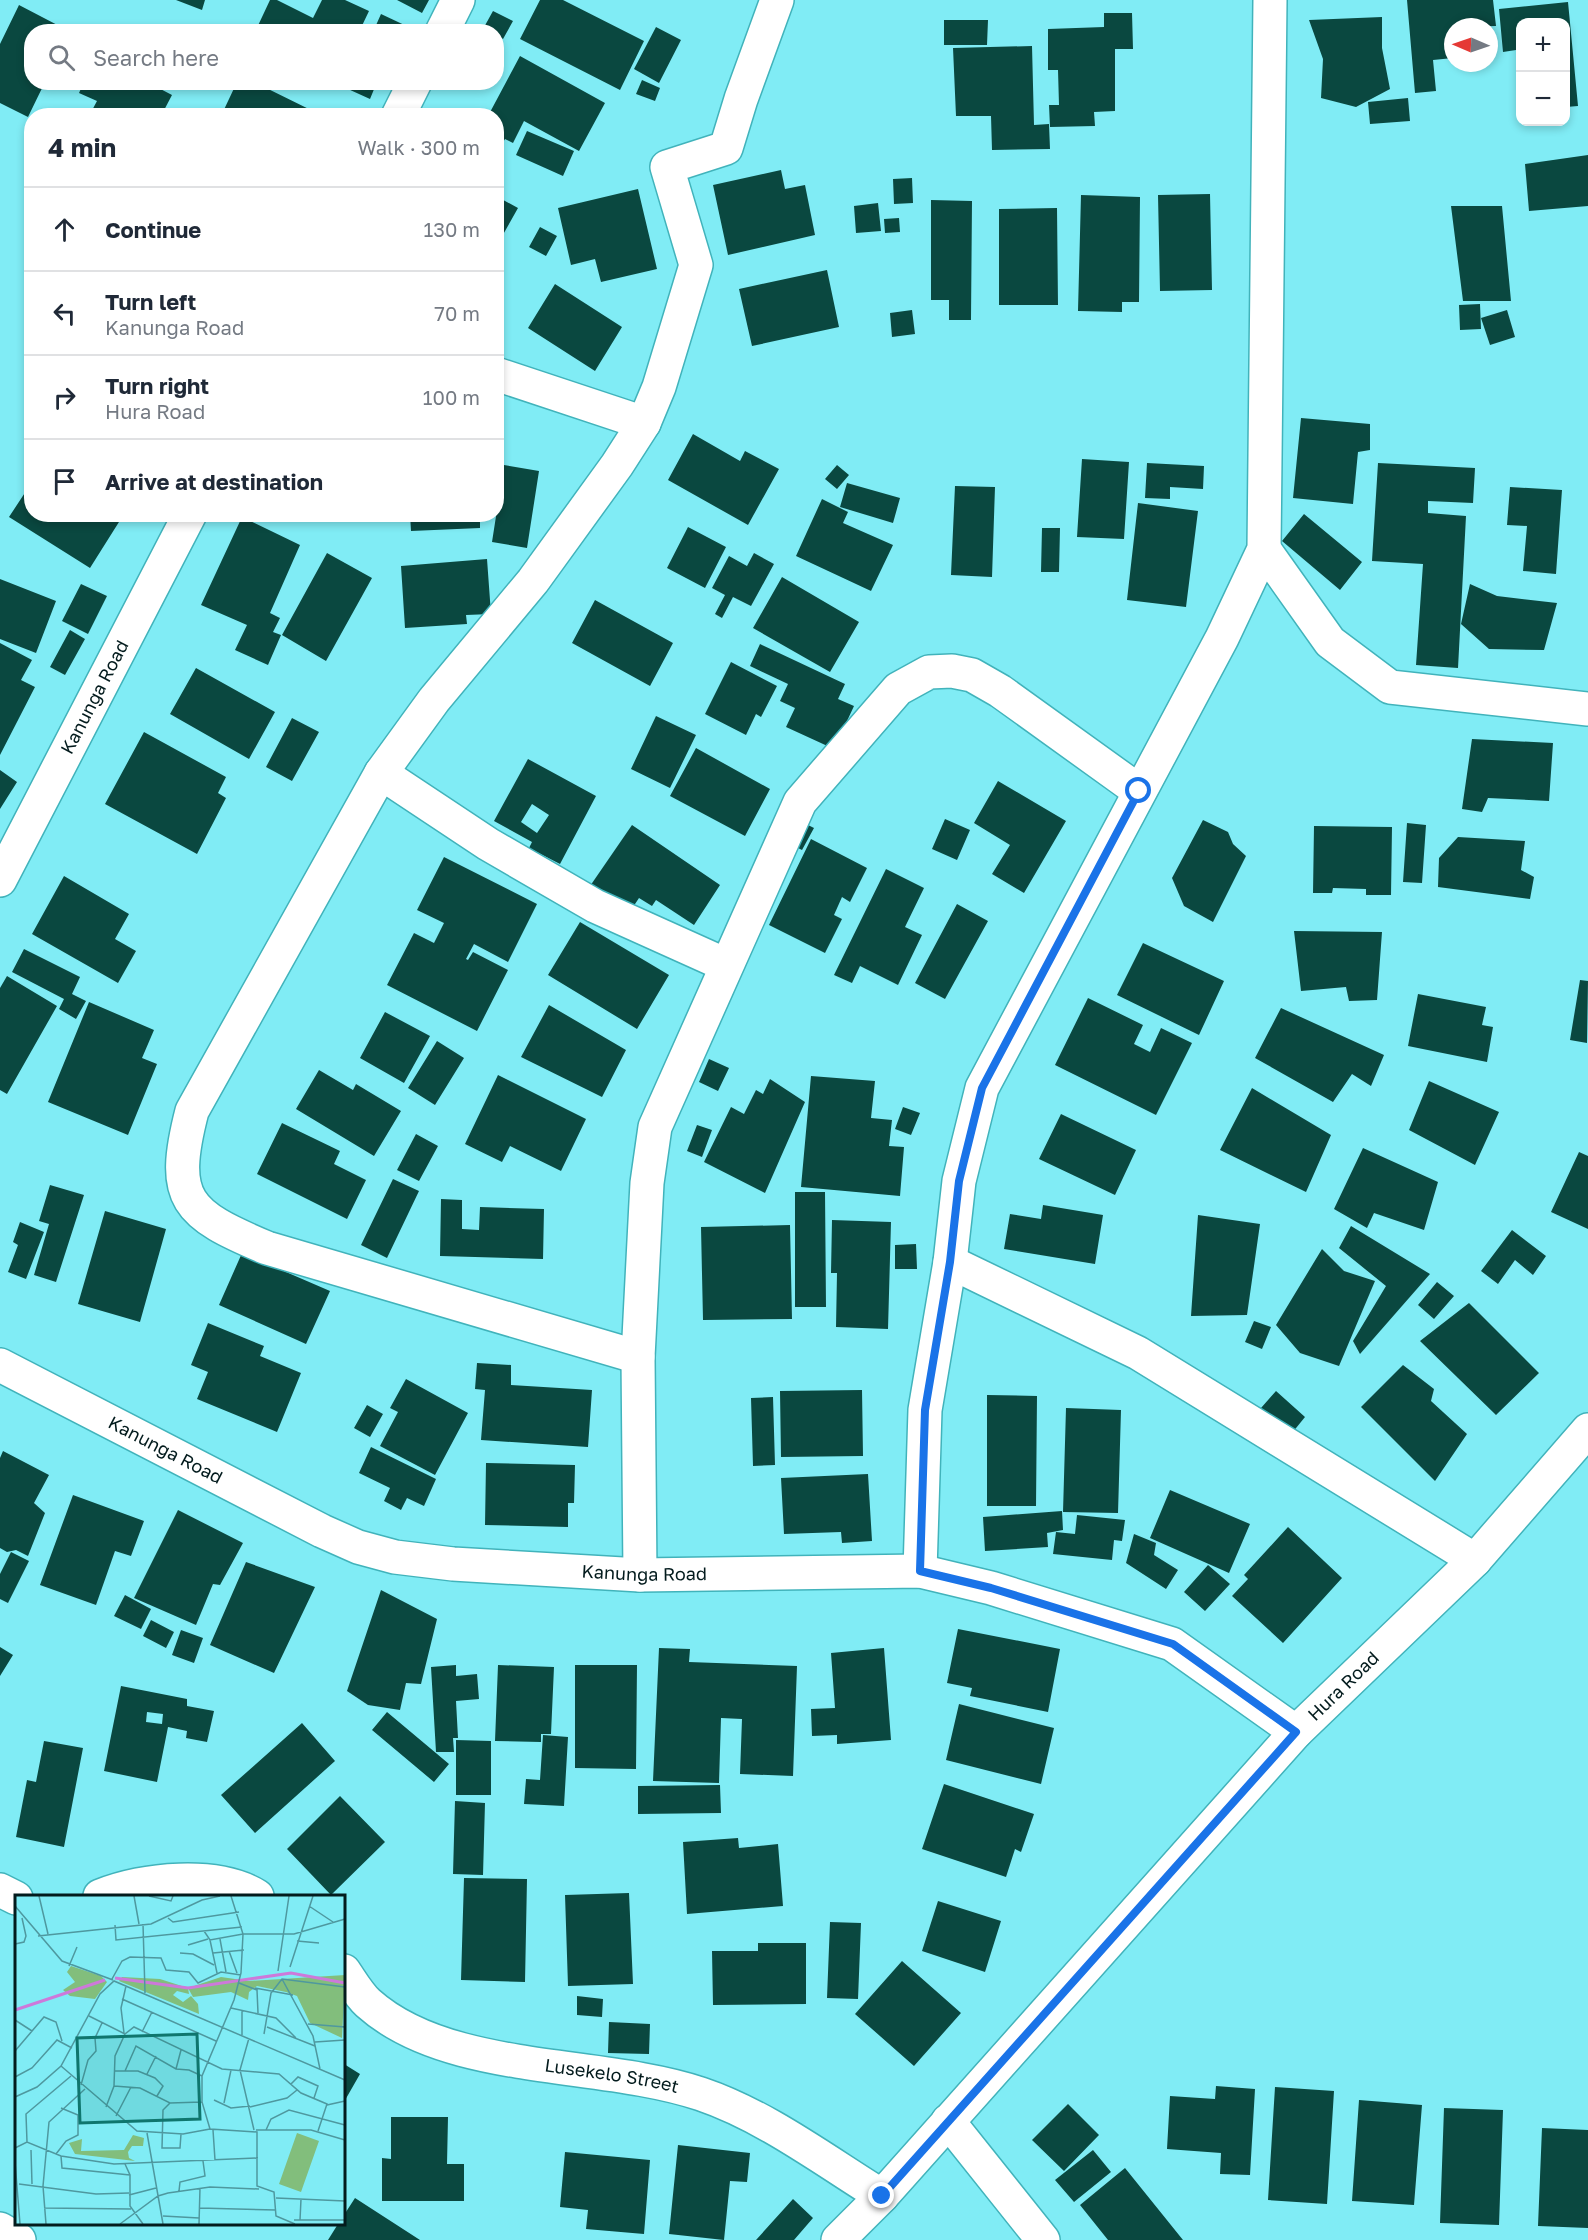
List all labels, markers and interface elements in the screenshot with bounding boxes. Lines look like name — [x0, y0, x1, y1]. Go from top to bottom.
north arrow — [1444, 18, 1498, 72]
map controls — [1516, 18, 1570, 126]
button: + — [1516, 18, 1570, 72]
search box — [24, 24, 504, 90]
icon: search — [45, 41, 78, 74]
text: Search here — [93, 44, 219, 71]
button: − — [1516, 72, 1570, 126]
text: 4 min — [48, 132, 116, 163]
text: Walk · 300 m — [357, 135, 480, 159]
icon: ahead — [48, 213, 81, 246]
text: Continue — [105, 216, 201, 243]
text: 130 m — [424, 217, 480, 241]
text: Turn left — [105, 288, 196, 315]
icon: left — [48, 297, 81, 330]
text: 70 m — [434, 301, 480, 325]
text: Kanunga Road — [105, 315, 244, 339]
text: Turn right — [105, 372, 209, 399]
icon: right — [48, 381, 81, 414]
text: 100 m — [423, 385, 480, 409]
text: Hura Road — [105, 399, 205, 423]
icon: arrive — [48, 465, 81, 498]
text: Arrive at destination — [105, 468, 323, 495]
street label: Kanunga Road — [55, 636, 133, 757]
route start — [1125, 777, 1151, 803]
street label: Kanunga Road — [105, 1411, 227, 1488]
street label: Kanunga Road — [581, 1560, 707, 1585]
street label: Hura Road — [1303, 1646, 1383, 1725]
inset map — [15, 1895, 345, 2225]
street label: Lusekelo Street — [543, 2054, 681, 2097]
route end — [868, 2182, 894, 2208]

